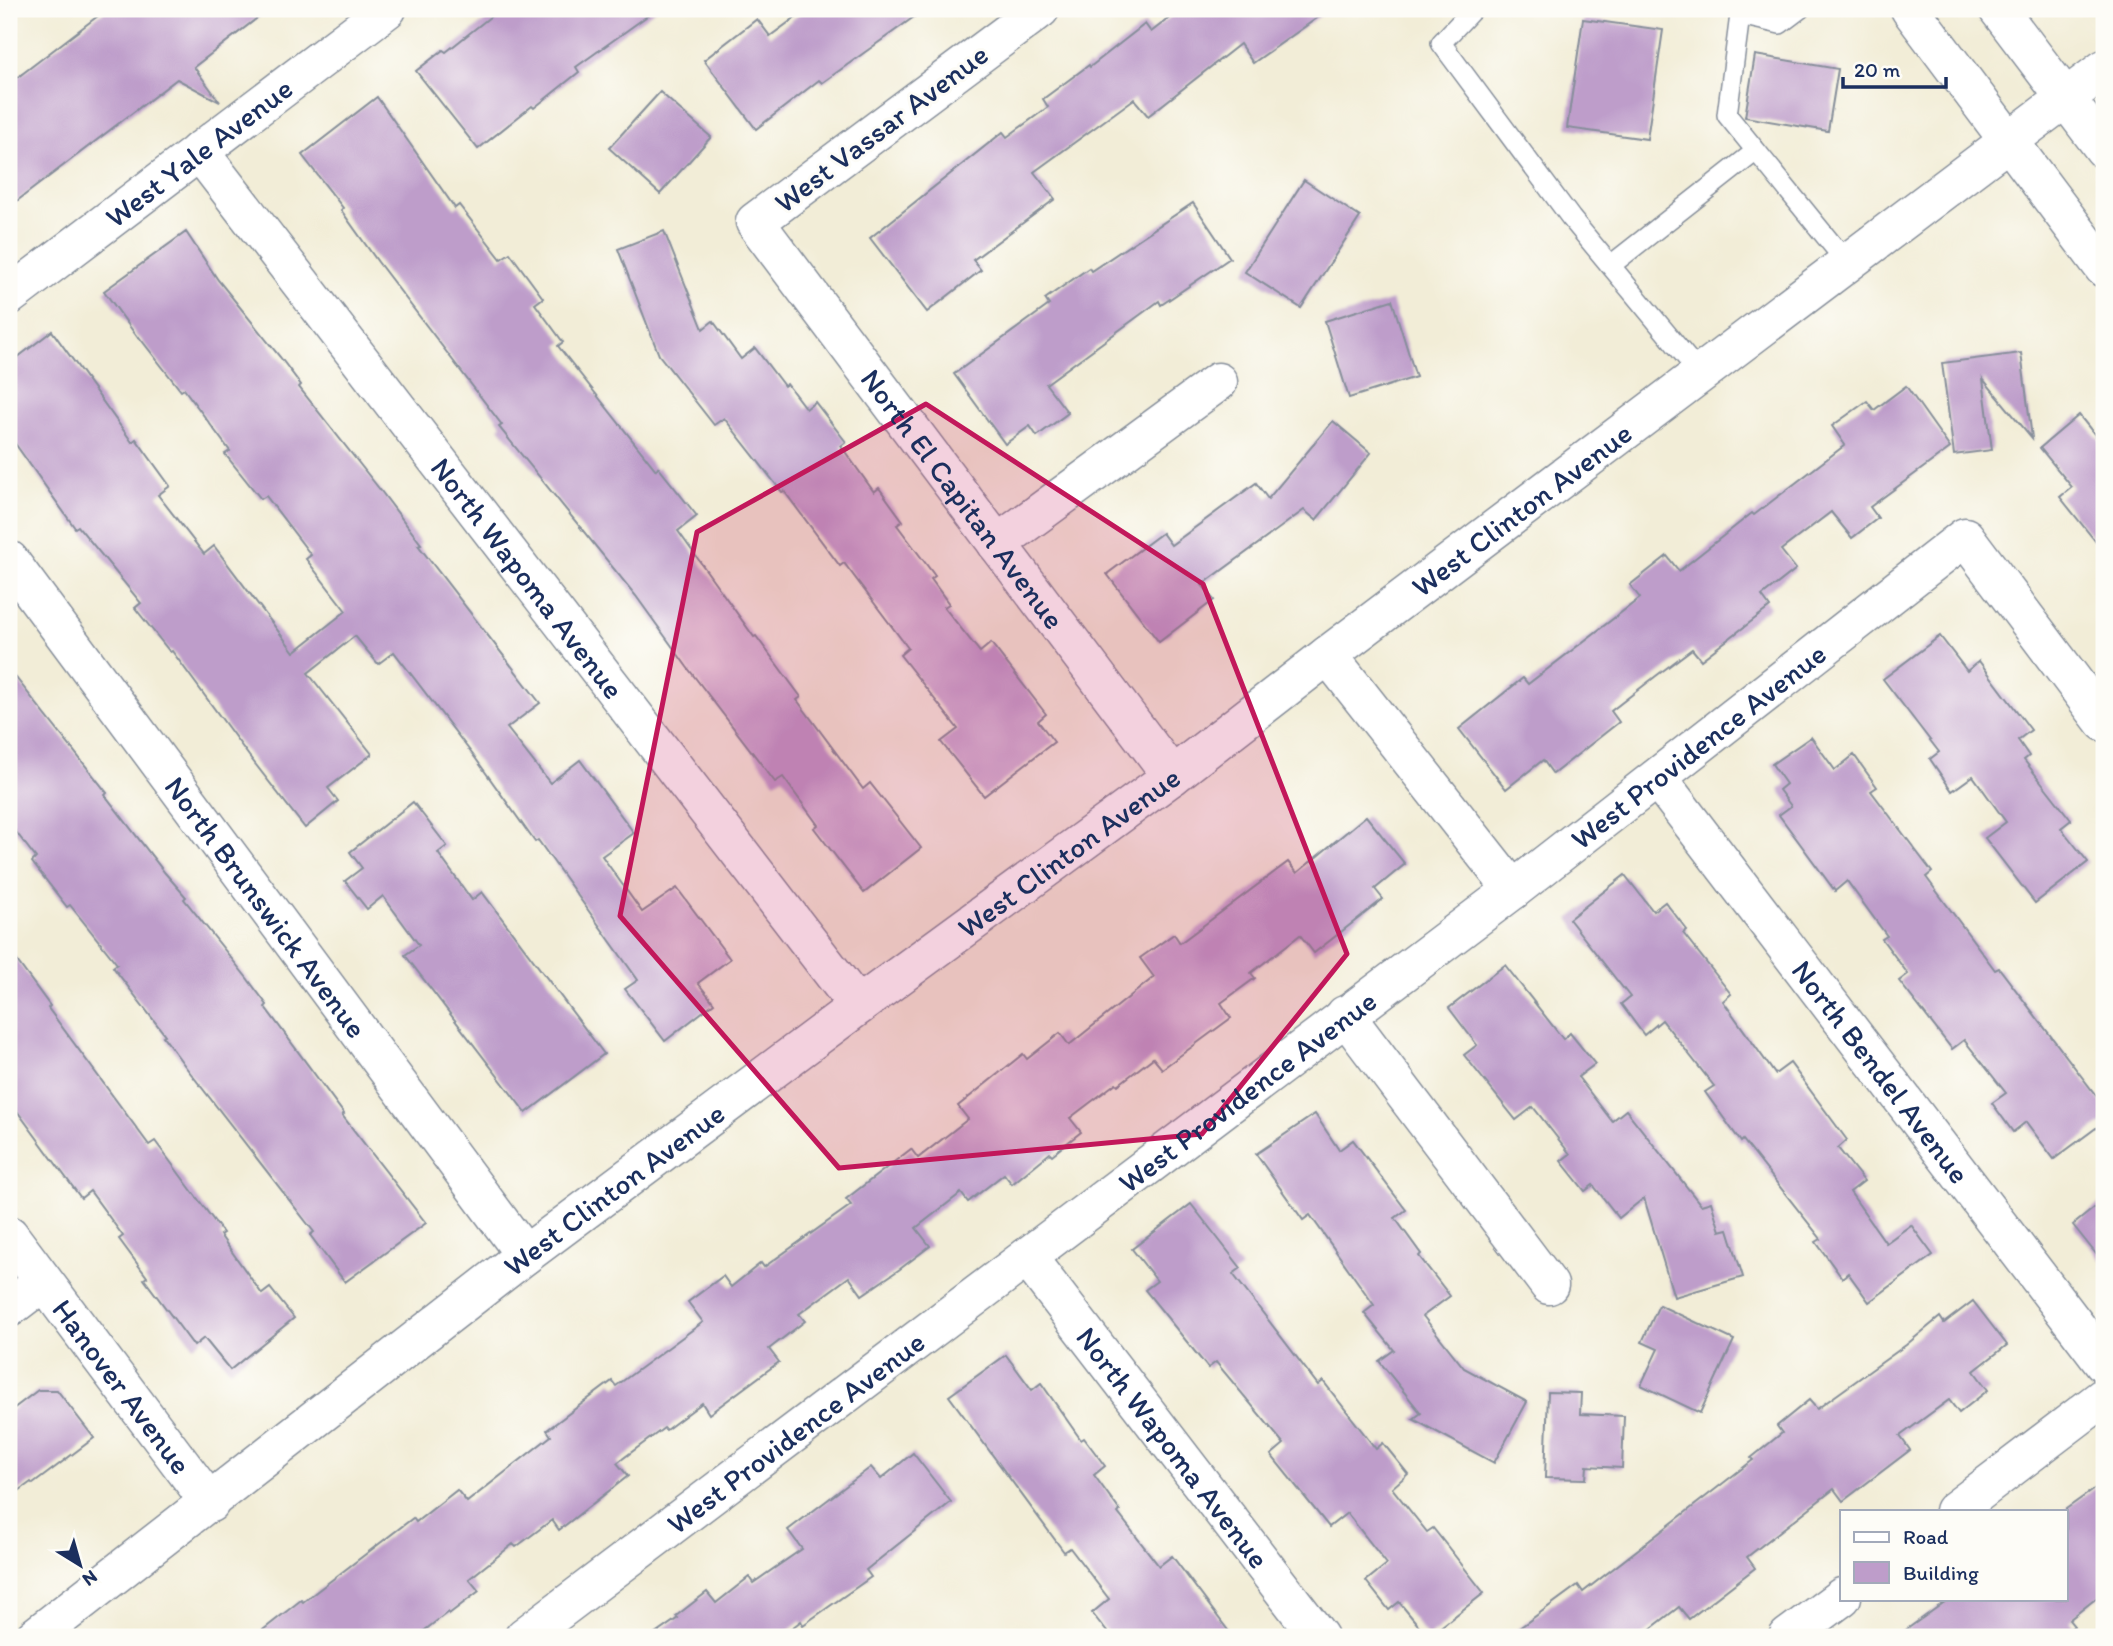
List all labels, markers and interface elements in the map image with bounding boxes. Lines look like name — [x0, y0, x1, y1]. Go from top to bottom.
street label: West Vassar Avenue — [767, 35, 995, 221]
scale bar — [1843, 46, 1947, 90]
text: 20 m — [1854, 57, 1901, 82]
street label: West Yale Avenue — [97, 69, 300, 235]
street label: North El Capitan Avenue — [853, 361, 1073, 636]
street label: West Clinton Avenue — [1404, 414, 1639, 604]
street label: North Wapoma Avenue — [423, 450, 633, 706]
street label: West Providence Avenue — [1563, 634, 1833, 857]
street label: West Clinton Avenue — [950, 758, 1187, 946]
street label: North Brunswick Avenue — [157, 769, 376, 1045]
street label: North Bendel Avenue — [1784, 952, 1978, 1191]
street label: West Providence Avenue — [1111, 982, 1383, 1200]
street label: West Clinton Avenue — [496, 1094, 732, 1284]
street label: Hanover Avenue — [45, 1291, 200, 1481]
street label: North Wapoma Avenue — [1069, 1319, 1278, 1575]
street label: West Providence Avenue — [659, 1323, 932, 1541]
legend — [1840, 1510, 2068, 1600]
text: Road — [1903, 1524, 1949, 1549]
north arrow — [46, 1530, 116, 1600]
text: Building — [1903, 1560, 1979, 1585]
text: N — [78, 1565, 102, 1591]

